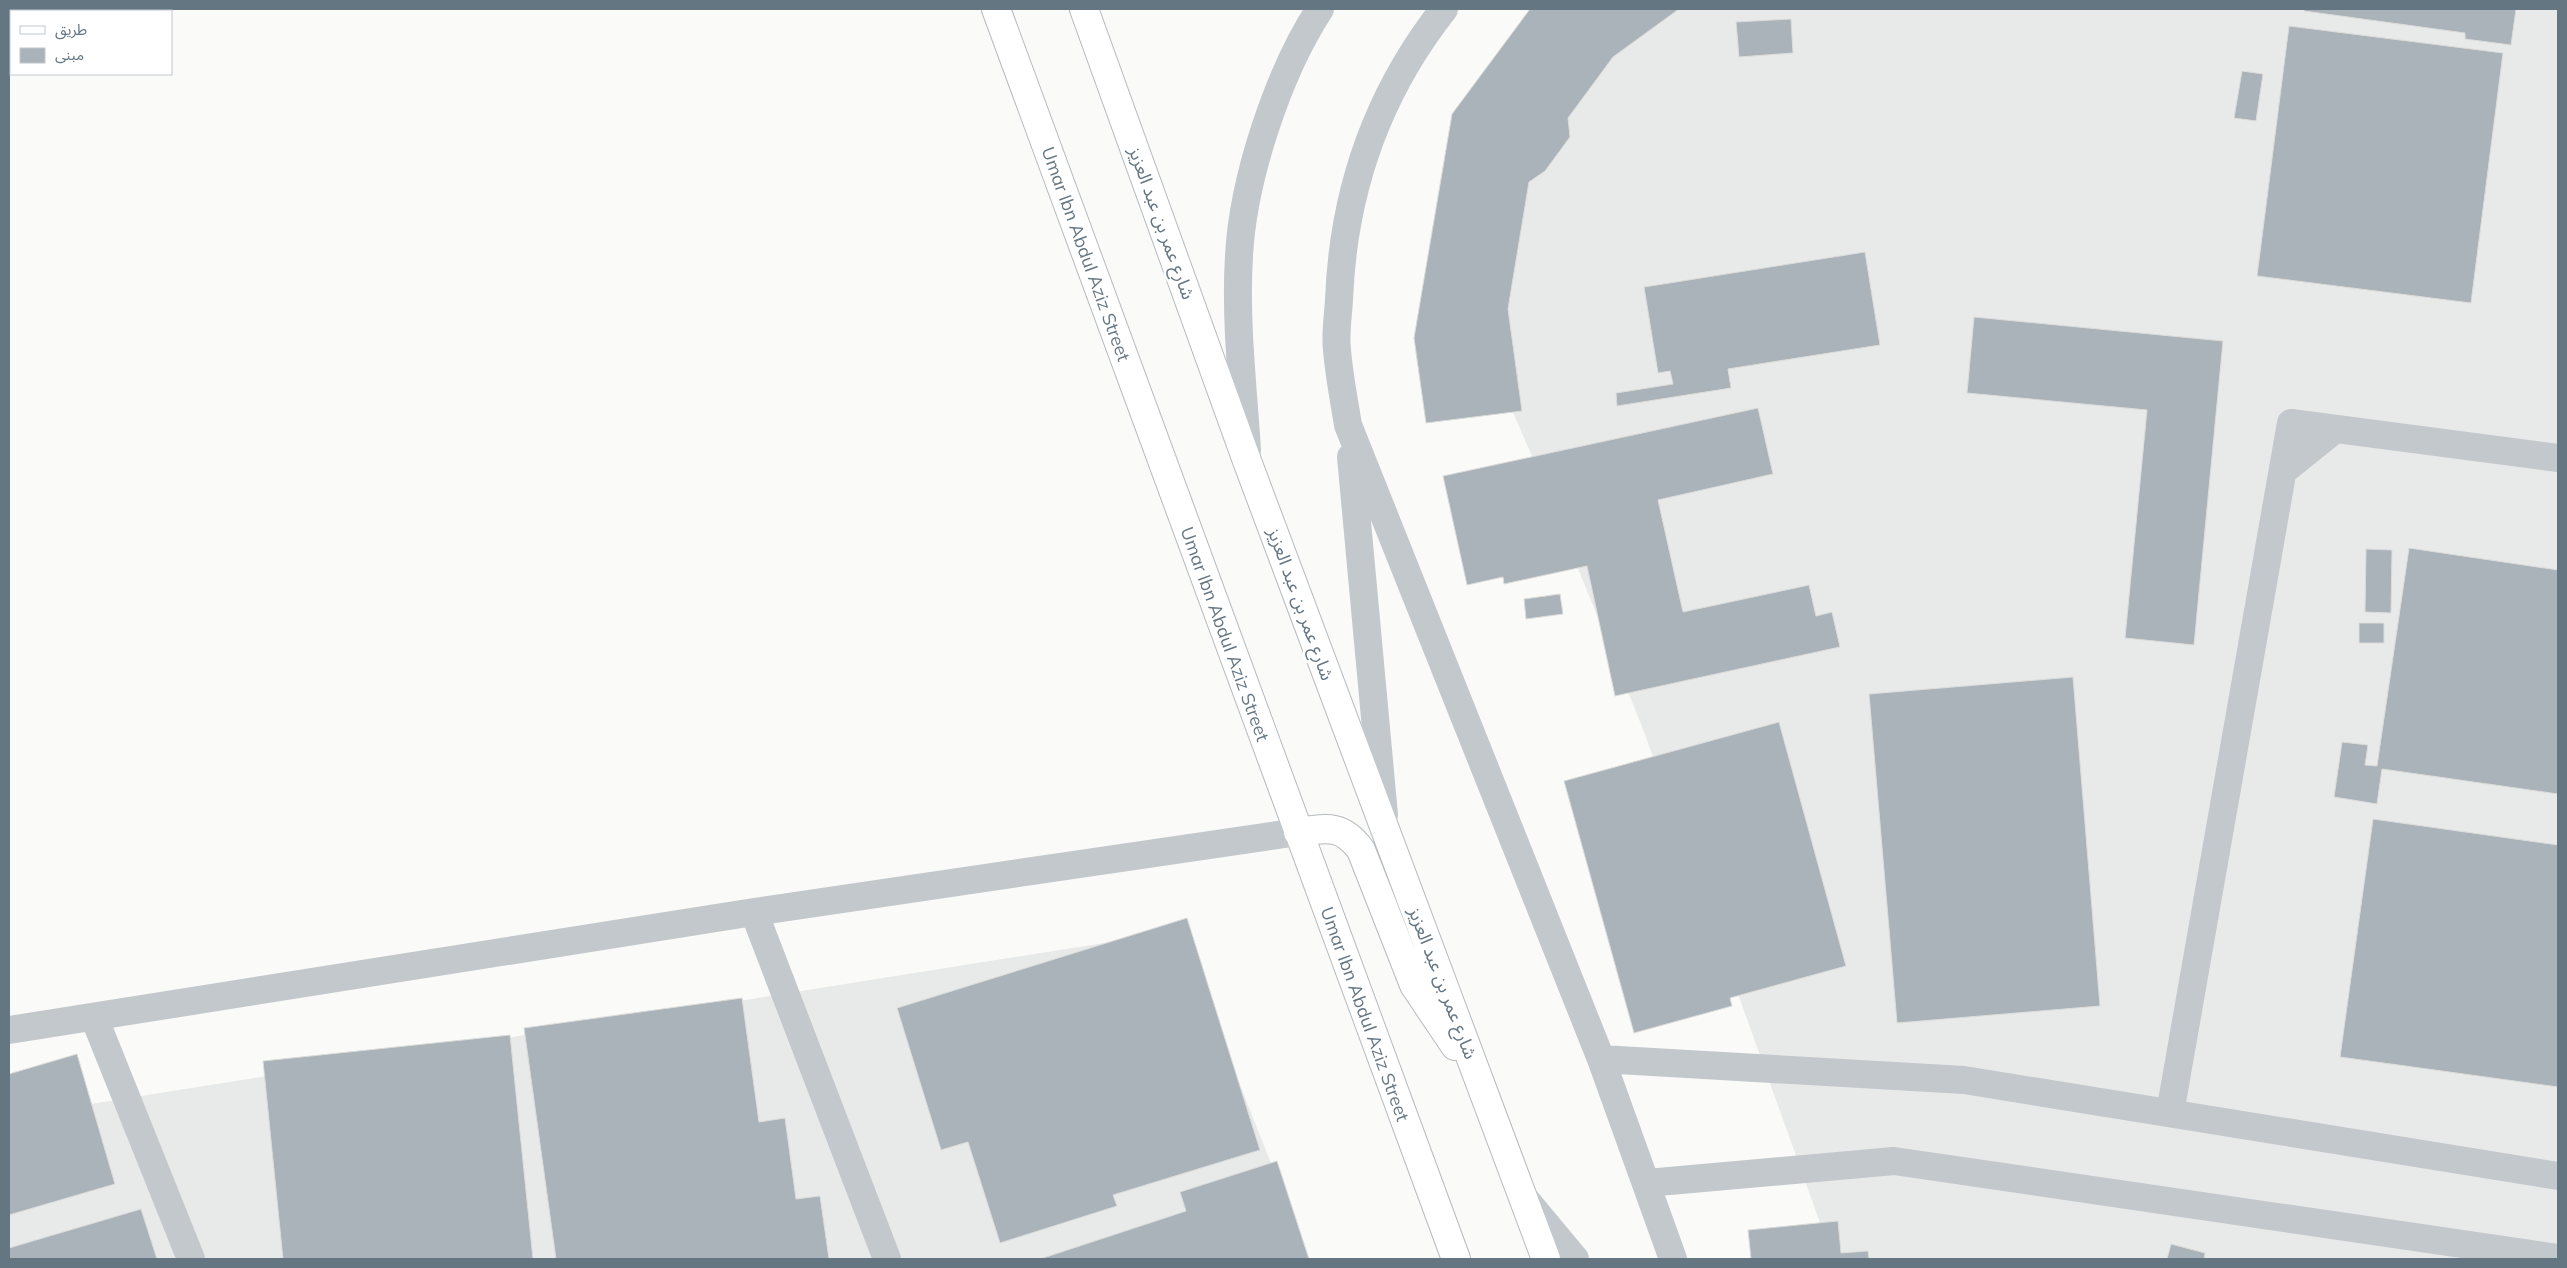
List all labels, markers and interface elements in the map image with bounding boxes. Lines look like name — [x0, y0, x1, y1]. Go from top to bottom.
legend — [10, 10, 172, 75]
text: طريق — [55, 20, 87, 40]
text: مبنى — [55, 45, 84, 64]
street label: شارع عمر بن عبد العزيز — [1121, 143, 1200, 303]
street label: Umar Ibn Abdul Aziz Street — [1036, 144, 1136, 364]
street label: Umar Ibn Abdul Aziz Street — [1175, 524, 1275, 744]
street label: شارع عمر بن عبد العزيز — [1260, 524, 1339, 684]
street label: شارع عمر بن عبد العزيز — [1400, 903, 1483, 1063]
street label: Umar Ibn Abdul Aziz Street — [1315, 904, 1415, 1124]

